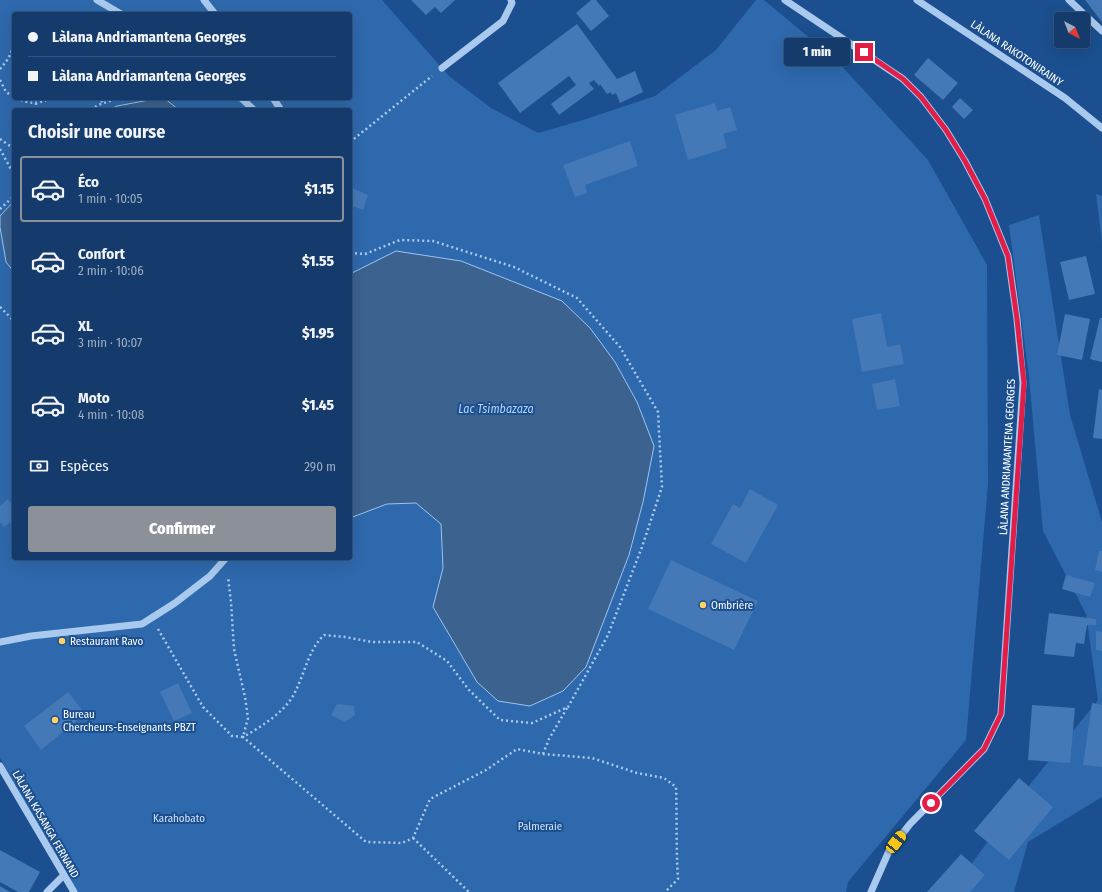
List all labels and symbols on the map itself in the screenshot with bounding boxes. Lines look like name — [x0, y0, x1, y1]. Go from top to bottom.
north arrow — [1054, 12, 1090, 48]
street label: LÀLANA RAKOTONIRAINY — [968, 17, 1066, 89]
callout: 1 min — [784, 38, 850, 66]
route end — [855, 43, 873, 61]
street label: LÀLANA ANDRIAMANTENA GEORGES — [996, 378, 1018, 535]
water label: Lac Tsimbazaza — [458, 402, 534, 416]
place label: Ombrière — [711, 599, 753, 612]
marker: Ombrière — [698, 600, 708, 610]
place label: Restaurant Ravo — [70, 635, 143, 648]
marker: Restaurant Ravo — [57, 636, 67, 646]
place label: Bureau Chercheurs-Enseignants PBZT — [63, 708, 197, 734]
marker: Bureau Chercheurs-Enseignants PBZT — [50, 715, 60, 725]
street label: LÀLANA KASANGA FERNAND — [9, 768, 83, 880]
route start — [922, 794, 940, 812]
park label: Karahobato — [153, 812, 205, 825]
park label: Palmeraie — [518, 820, 562, 833]
car — [884, 829, 908, 855]

